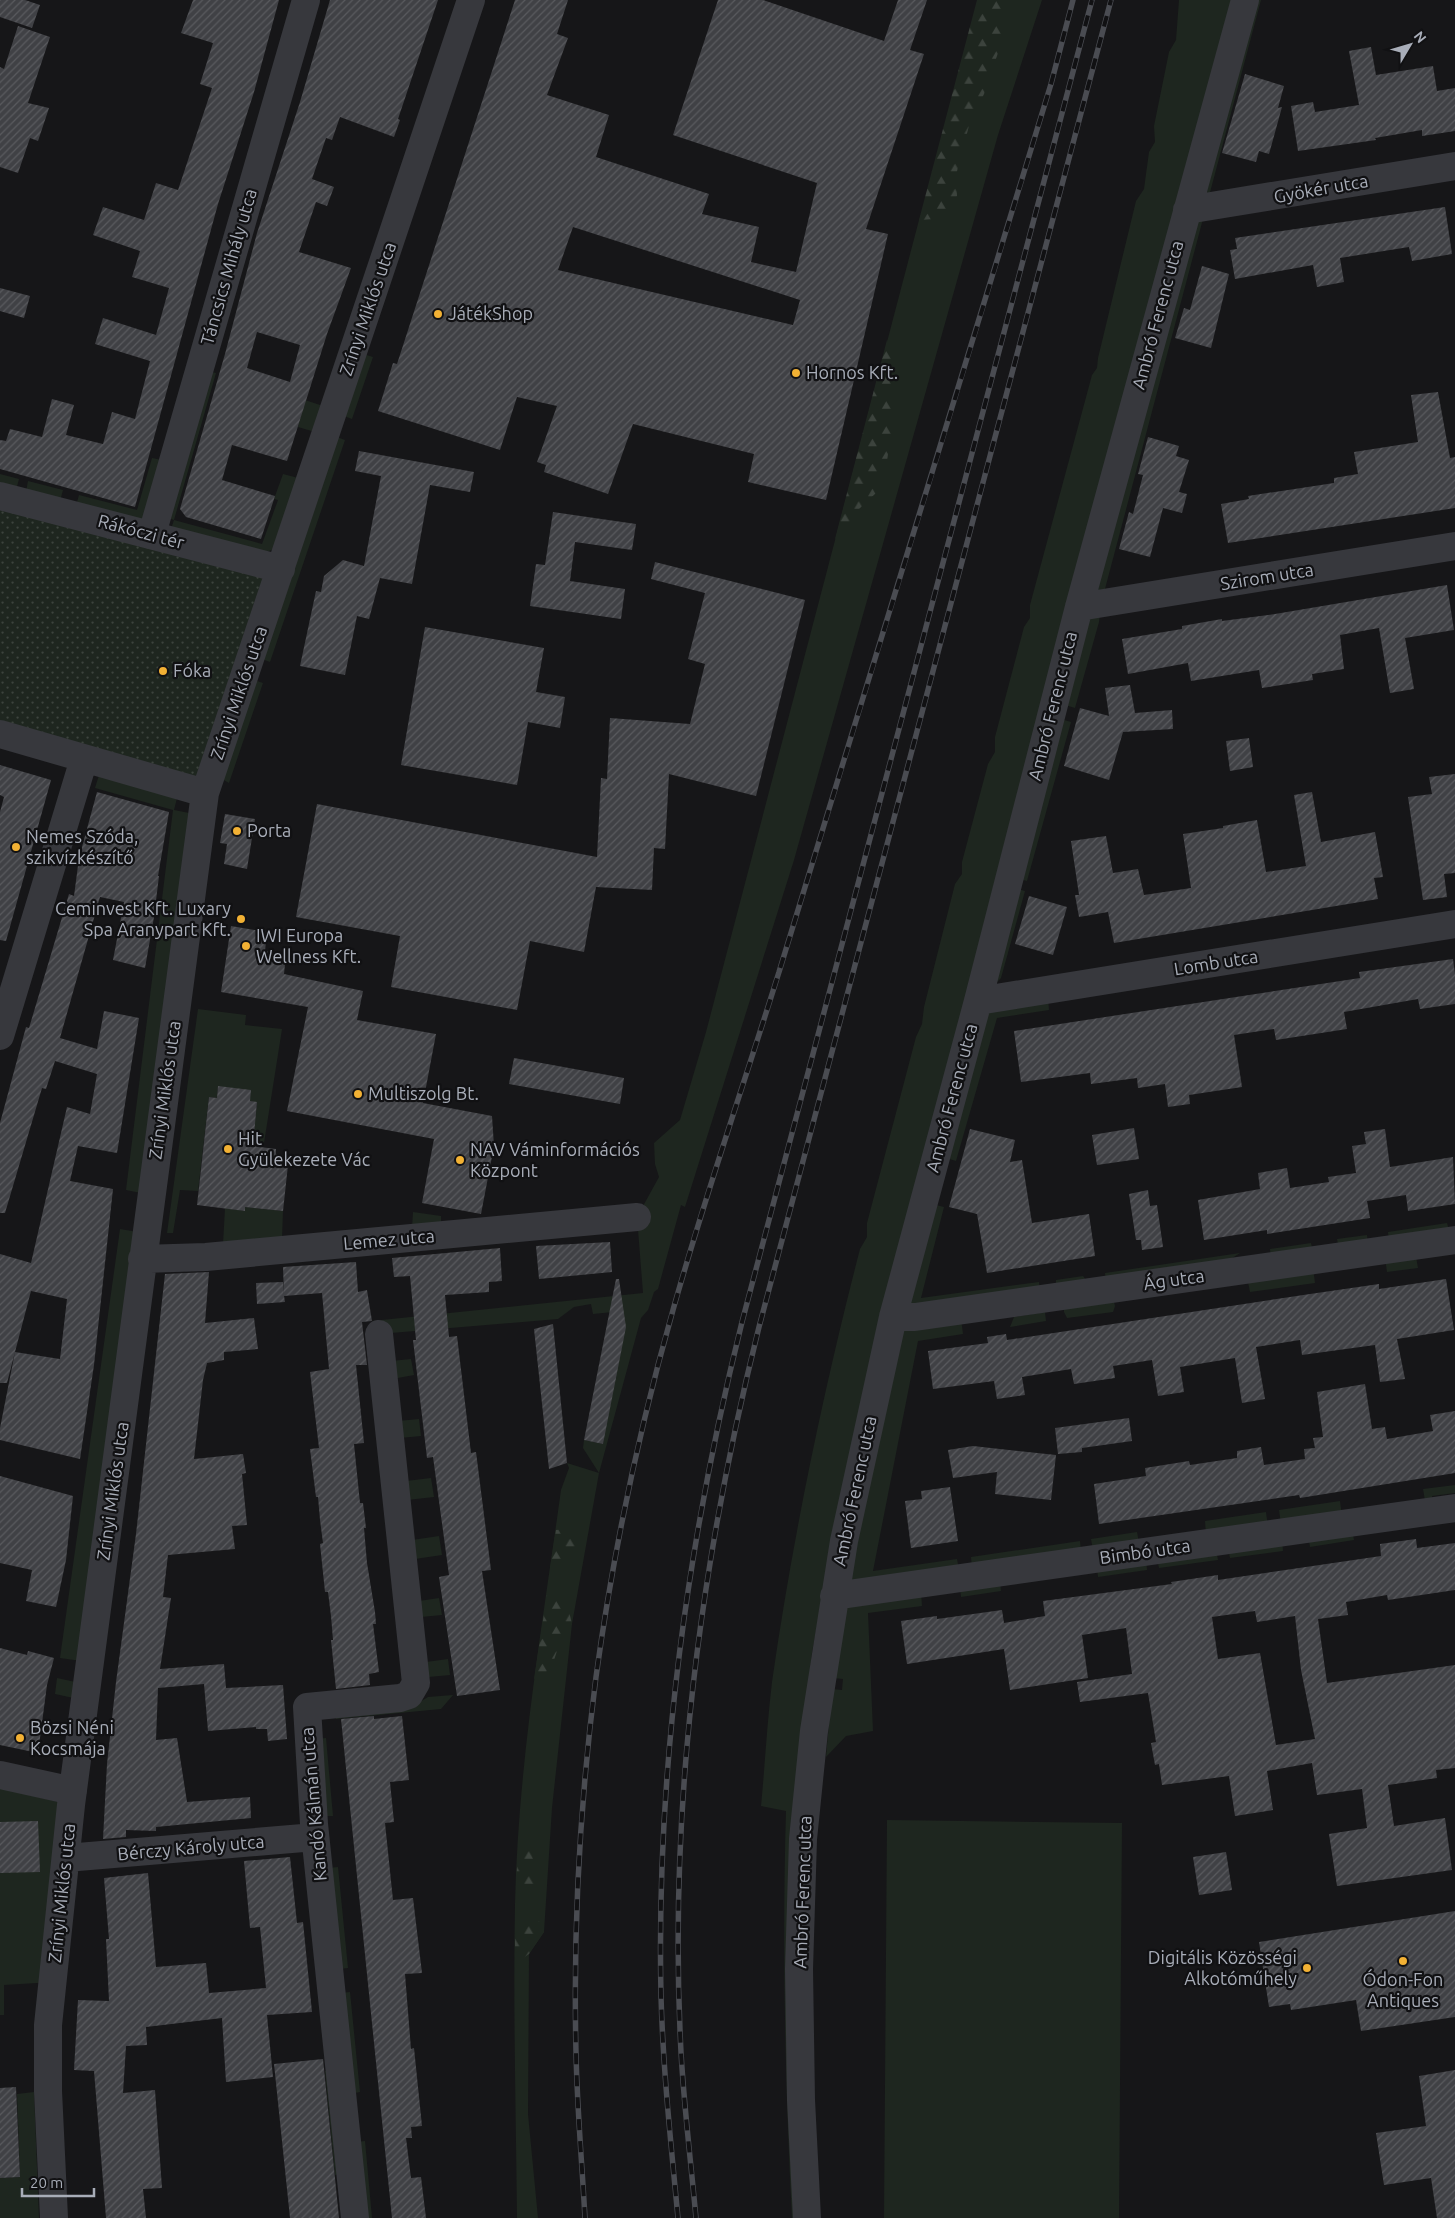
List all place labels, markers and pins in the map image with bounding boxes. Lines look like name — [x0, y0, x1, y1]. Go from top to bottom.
place label: JátékShop — [448, 303, 533, 323]
marker: JátékShop — [432, 308, 444, 320]
place label: Hornos Kft. — [806, 362, 898, 382]
marker: Hornos Kft. — [790, 367, 802, 379]
place label: Fóka — [173, 660, 211, 680]
marker: Fóka — [157, 665, 169, 677]
place label: Porta — [247, 820, 291, 840]
marker: Porta — [231, 825, 243, 837]
place label: Nemes Szóda, szikvízkészítő — [26, 826, 138, 867]
marker: Nemes Szóda, szikvízkészítő — [10, 841, 22, 853]
place label: Ceminvest Kft. Luxary Spa Aranypart Kft. — [55, 898, 231, 939]
marker: Ceminvest Kft. Luxary Spa Aranypart Kft. — [235, 913, 247, 925]
place label: IWI Europa Wellness Kft. — [256, 925, 361, 966]
marker: IWI Europa Wellness Kft. — [240, 940, 252, 952]
place label: Multiszolg Bt. — [368, 1083, 479, 1103]
marker: Multiszolg Bt. — [352, 1088, 364, 1100]
place label: Hit Gyülekezete Vác — [238, 1128, 370, 1169]
place label: NAV Váminformációs Központ — [470, 1139, 640, 1180]
marker: Hit Gyülekezete Vác — [222, 1143, 234, 1155]
marker: NAV Váminformációs Központ — [454, 1154, 466, 1166]
place label: Bözsi Néni Kocsmája — [30, 1717, 114, 1758]
marker: Bözsi Néni Kocsmája — [14, 1732, 26, 1744]
place label: Digitális Közösségi Alkotóműhely — [1148, 1947, 1297, 1988]
marker: Ódon-Fon Antiques — [1397, 1955, 1409, 1967]
marker: Digitális Közösségi Alkotóműhely — [1301, 1962, 1313, 1974]
place label: Ódon-Fon Antiques — [1363, 1968, 1443, 2010]

